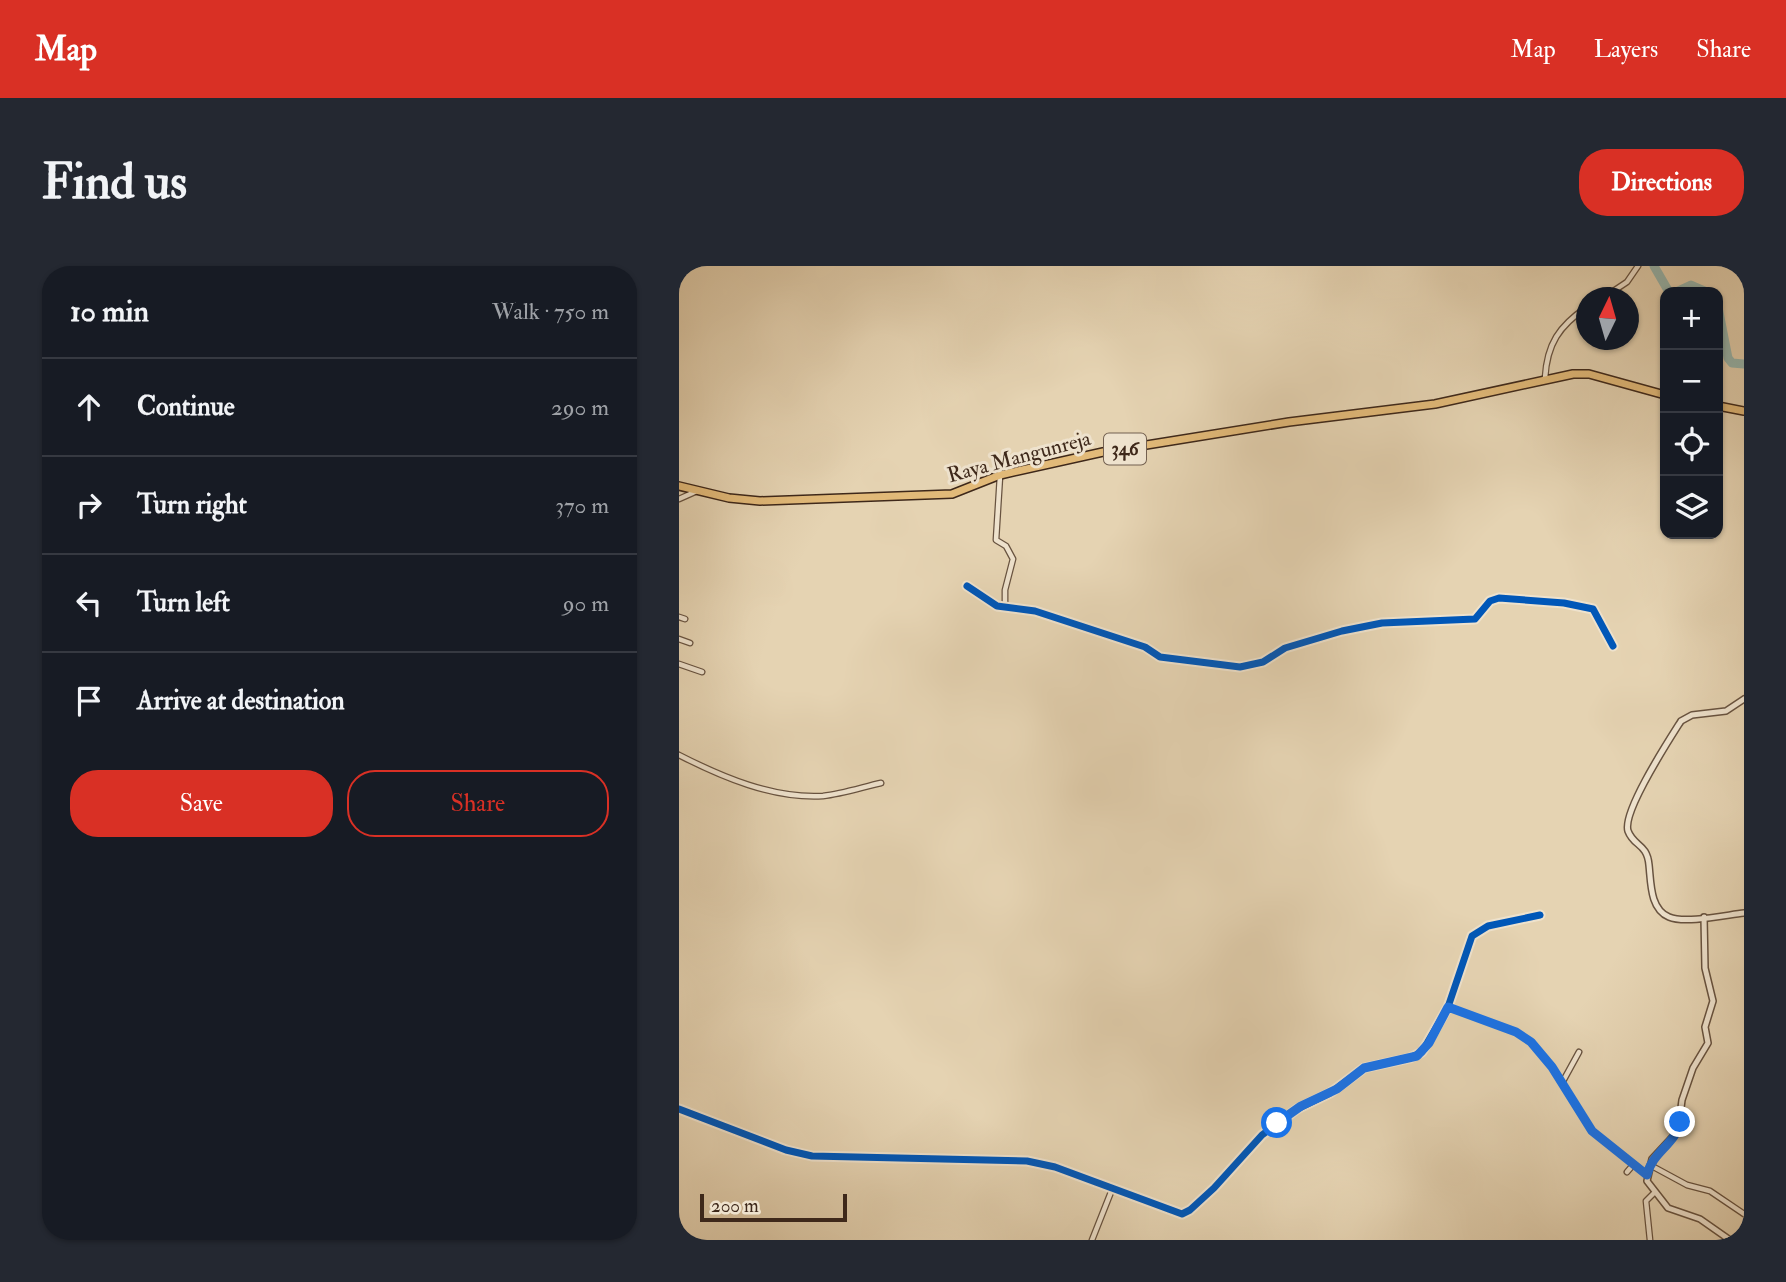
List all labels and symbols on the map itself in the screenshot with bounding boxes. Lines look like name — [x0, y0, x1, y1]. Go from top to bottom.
north arrow — [1576, 287, 1639, 350]
street label: Raya Mangunreja — [944, 425, 1094, 489]
road number: 346 — [1104, 434, 1146, 464]
route end — [1664, 1106, 1695, 1137]
route start — [1261, 1107, 1292, 1138]
scale bar — [700, 1191, 847, 1223]

